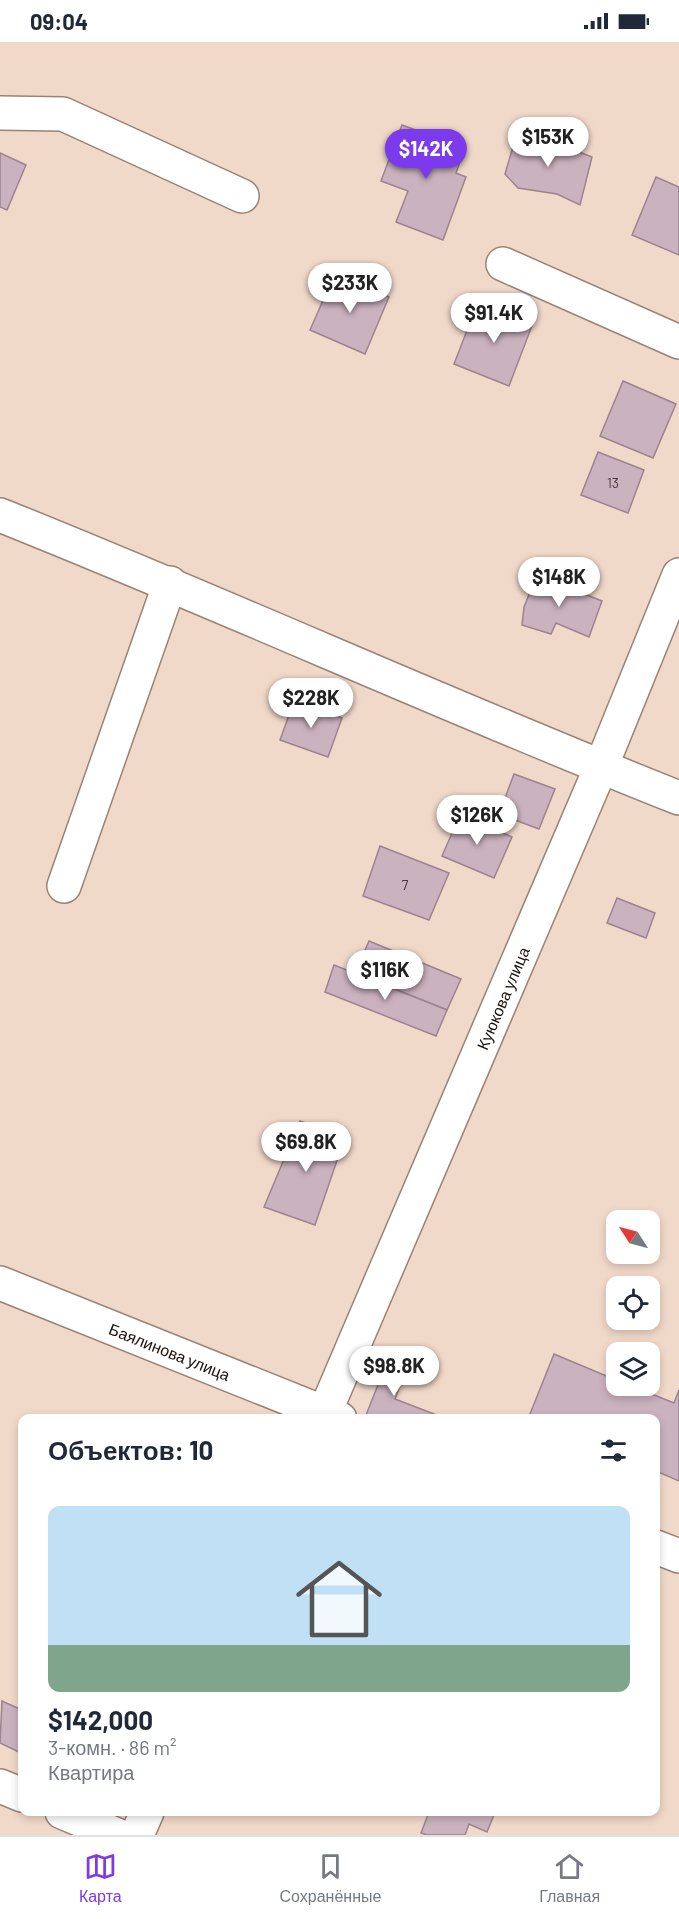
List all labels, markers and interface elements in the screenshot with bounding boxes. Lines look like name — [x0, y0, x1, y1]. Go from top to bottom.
text: 09:04 — [30, 8, 88, 34]
pin: $153K — [506, 117, 590, 168]
text: $153K — [522, 124, 574, 148]
pin: $142K — [384, 129, 468, 180]
text: $142K — [399, 136, 453, 160]
pin: $233K — [308, 263, 392, 314]
text: $233K — [322, 270, 378, 294]
pin: $91.4K — [445, 293, 543, 344]
text: $91.4K — [465, 300, 523, 324]
house number: 13 — [607, 474, 619, 491]
pin: $148K — [517, 557, 601, 608]
text: $148K — [532, 564, 586, 588]
pin: $228K — [269, 678, 353, 729]
text: $228K — [282, 685, 340, 709]
pin: $126K — [435, 795, 519, 846]
text: $126K — [451, 802, 503, 826]
house number: 7 — [402, 876, 409, 893]
street label: Куюкова улица — [472, 944, 533, 1052]
pin: $116K — [343, 950, 427, 1001]
text: $116K — [361, 957, 410, 981]
pin: $69.8K — [257, 1122, 355, 1173]
text: $69.8K — [275, 1129, 337, 1153]
north arrow — [606, 1210, 660, 1264]
map controls — [606, 1210, 660, 1396]
button: locate — [606, 1276, 660, 1330]
street label: Баялинова улица — [107, 1318, 233, 1384]
button: layers — [606, 1342, 660, 1396]
pin: $98.8K — [345, 1346, 443, 1397]
text: $98.8K — [363, 1353, 425, 1377]
text: Объектов: 10 — [48, 1434, 213, 1465]
icon: filters — [597, 1434, 630, 1467]
icon: home — [285, 1545, 393, 1653]
text: $142,000 — [48, 1704, 153, 1735]
text: 3-комн. · 86 m² — [48, 1735, 177, 1759]
text: Квартира — [48, 1760, 134, 1784]
tab: Карта — [79, 1850, 122, 1906]
tab: Сохранённые — [280, 1850, 381, 1906]
tab: Главная — [539, 1850, 600, 1906]

